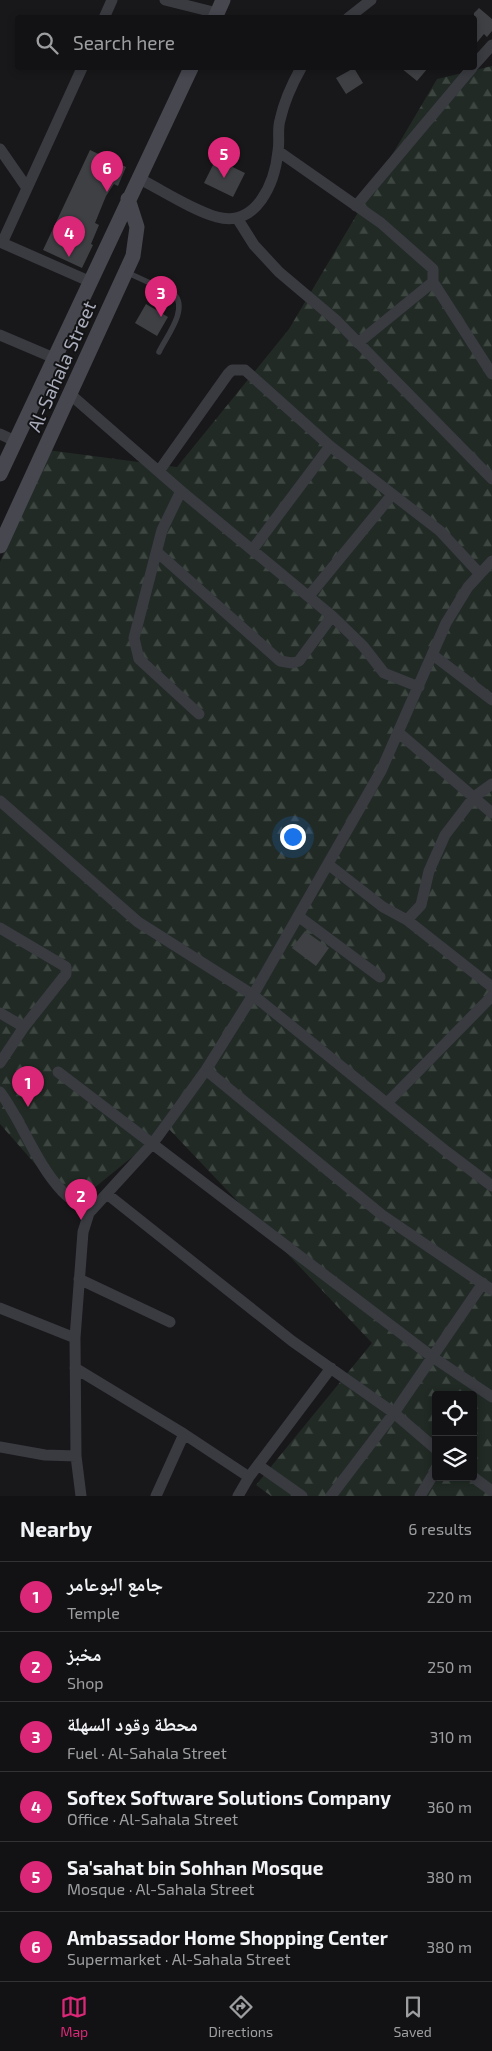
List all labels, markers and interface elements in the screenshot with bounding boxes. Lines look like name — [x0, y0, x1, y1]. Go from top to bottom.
search box — [15, 15, 477, 70]
icon: search — [33, 29, 61, 57]
text: Search here — [73, 31, 175, 54]
pin: 5 — [208, 137, 240, 178]
pin: 6 — [91, 151, 123, 192]
pin: 4 — [53, 216, 85, 257]
pin: 3 — [145, 276, 177, 317]
street label: Al-Sahala Street — [22, 297, 100, 435]
your location — [280, 824, 306, 850]
pin: 1 — [12, 1066, 44, 1107]
pin: 2 — [65, 1179, 97, 1220]
map controls — [432, 1391, 477, 1481]
button: locate — [432, 1391, 477, 1436]
button: layers — [432, 1436, 477, 1481]
text: Nearby — [20, 1516, 92, 1541]
text: 6 results — [408, 1519, 472, 1538]
text: جامع البوعامر — [67, 1572, 163, 1595]
text: 1 — [33, 1587, 39, 1606]
text: 220 m — [427, 1587, 472, 1606]
text: Temple — [67, 1603, 120, 1622]
text: مخبز — [67, 1642, 102, 1665]
text: 2 — [31, 1657, 41, 1676]
text: 250 m — [427, 1657, 472, 1676]
text: Shop — [67, 1673, 104, 1692]
text: محطة وقود السهلة — [67, 1712, 198, 1735]
text: 3 — [31, 1727, 41, 1746]
text: 310 m — [430, 1727, 472, 1746]
text: Fuel · Al-Sahala Street — [67, 1743, 227, 1762]
text: Softex Software Solutions Company — [67, 1786, 391, 1809]
text: 4 — [31, 1797, 41, 1816]
text: 360 m — [427, 1797, 472, 1816]
text: Office · Al-Sahala Street — [67, 1809, 238, 1828]
text: Sa'sahat bin Sohhan Mosque — [67, 1856, 323, 1879]
text: 5 — [32, 1867, 40, 1886]
text: 380 m — [426, 1867, 472, 1886]
text: Mosque · Al-Sahala Street — [67, 1879, 254, 1898]
text: Ambassador Home Shopping Center — [67, 1926, 388, 1949]
text: 6 — [31, 1937, 41, 1956]
text: 380 m — [426, 1937, 472, 1956]
text: Supermarket · Al-Sahala Street — [67, 1949, 291, 1968]
tab: Map — [60, 1993, 88, 2040]
tab: Directions — [209, 1993, 273, 2040]
tab: Saved — [393, 1993, 432, 2040]

